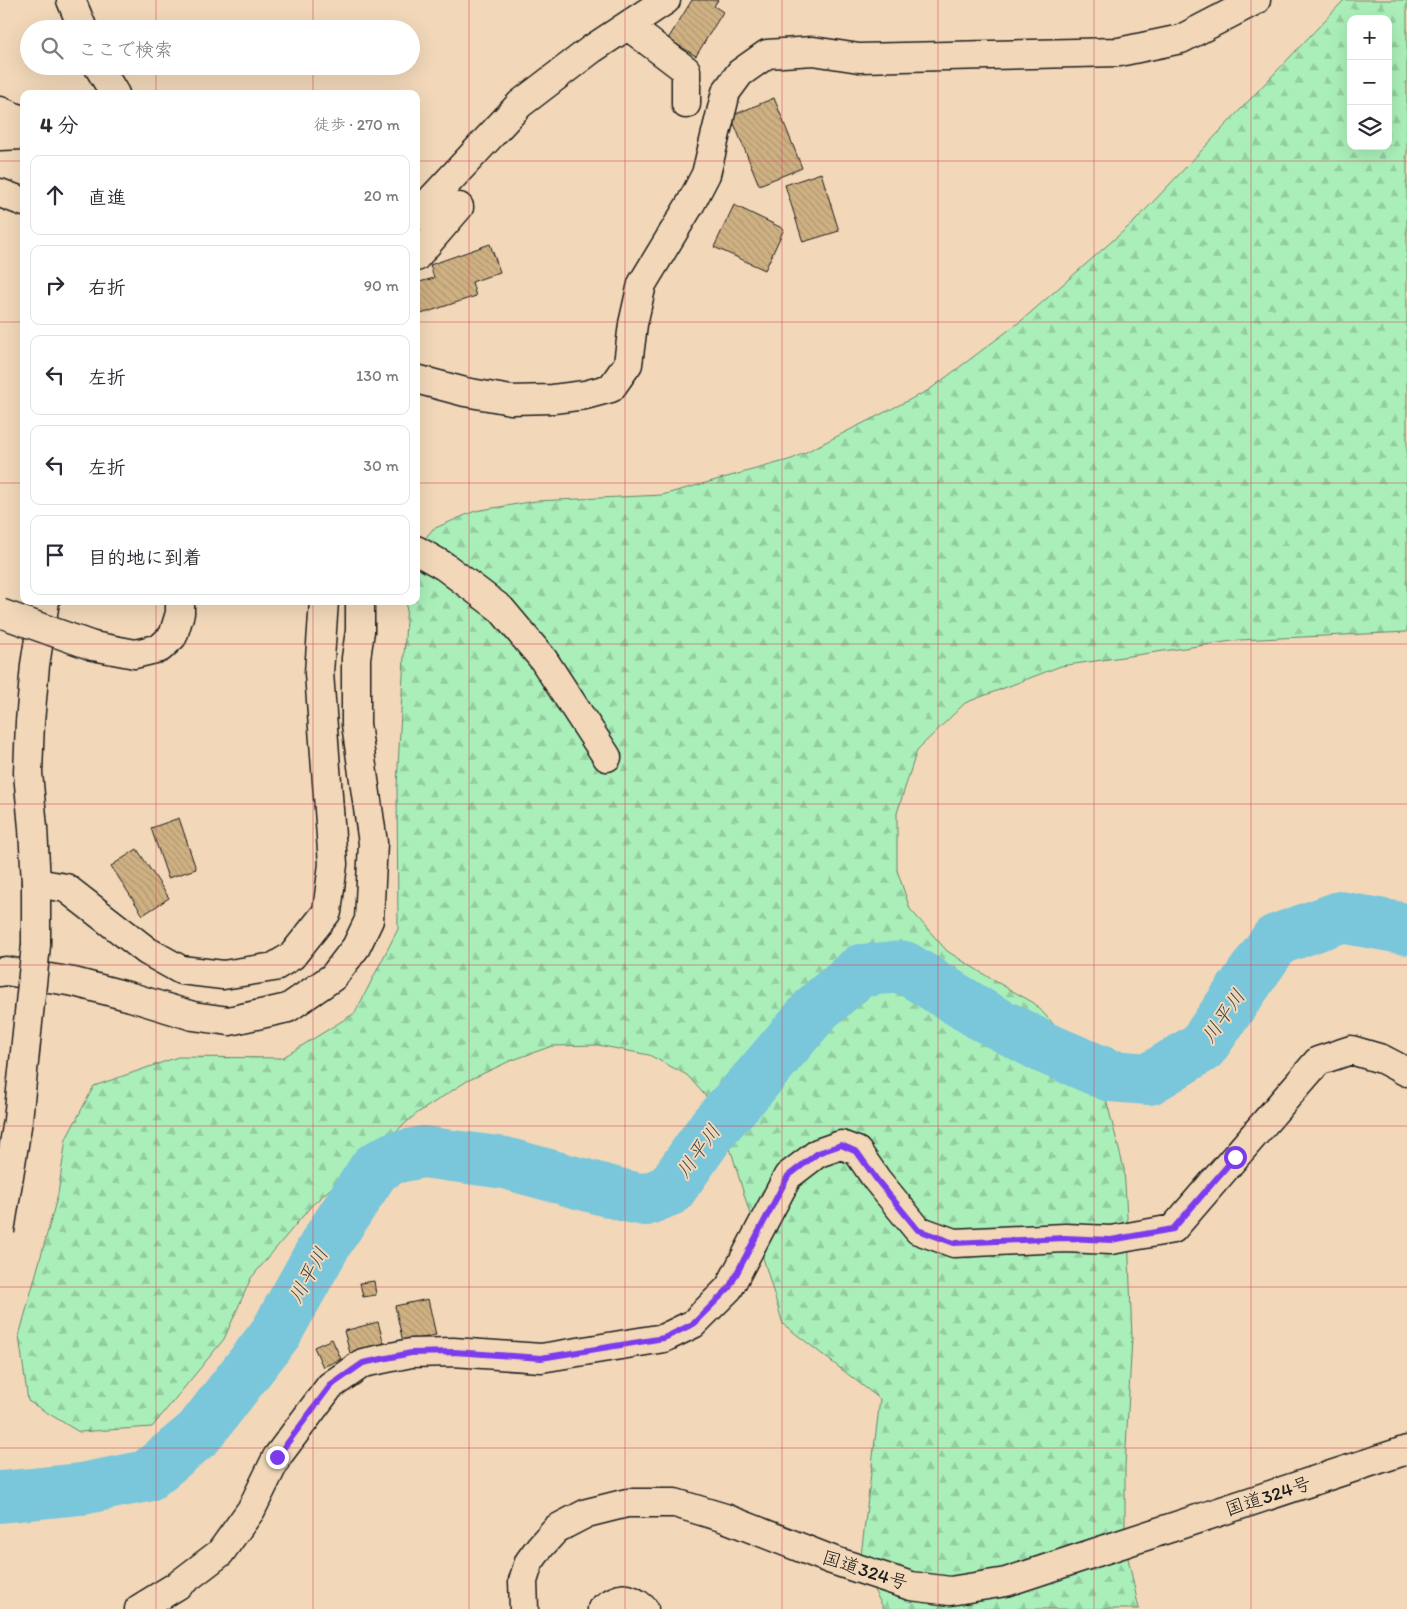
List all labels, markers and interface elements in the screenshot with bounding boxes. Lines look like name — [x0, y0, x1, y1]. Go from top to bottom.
map controls — [1347, 15, 1392, 150]
button: + — [1347, 15, 1392, 60]
search box — [20, 20, 420, 75]
icon: search — [38, 34, 66, 62]
text: ここで検索 — [78, 38, 173, 61]
button: − — [1347, 60, 1392, 105]
button: layers — [1347, 105, 1392, 150]
text: 4 分 — [40, 112, 78, 137]
text: 徒歩 · 270 m — [314, 115, 400, 134]
icon: ahead — [41, 181, 69, 209]
text: 直進 — [88, 186, 126, 209]
text: 20 m — [364, 186, 399, 205]
icon: right — [41, 271, 69, 299]
text: 右折 — [88, 276, 126, 299]
text: 90 m — [364, 276, 399, 295]
icon: left — [41, 361, 69, 389]
text: 左折 — [88, 366, 126, 389]
text: 130 m — [356, 366, 399, 385]
icon: left — [41, 451, 69, 479]
text: 左折 — [88, 456, 126, 479]
text: 30 m — [363, 456, 399, 475]
icon: arrive — [41, 541, 69, 569]
text: 目的地に到着 — [88, 546, 202, 569]
water label: 川平川 — [1196, 985, 1250, 1047]
water label: 川平川 — [671, 1120, 725, 1182]
route start — [1224, 1146, 1247, 1169]
water label: 川平川 — [283, 1243, 333, 1307]
route end — [266, 1446, 289, 1469]
street label: 国道324号 — [1222, 1471, 1314, 1521]
street label: 国道324号 — [819, 1545, 911, 1595]

